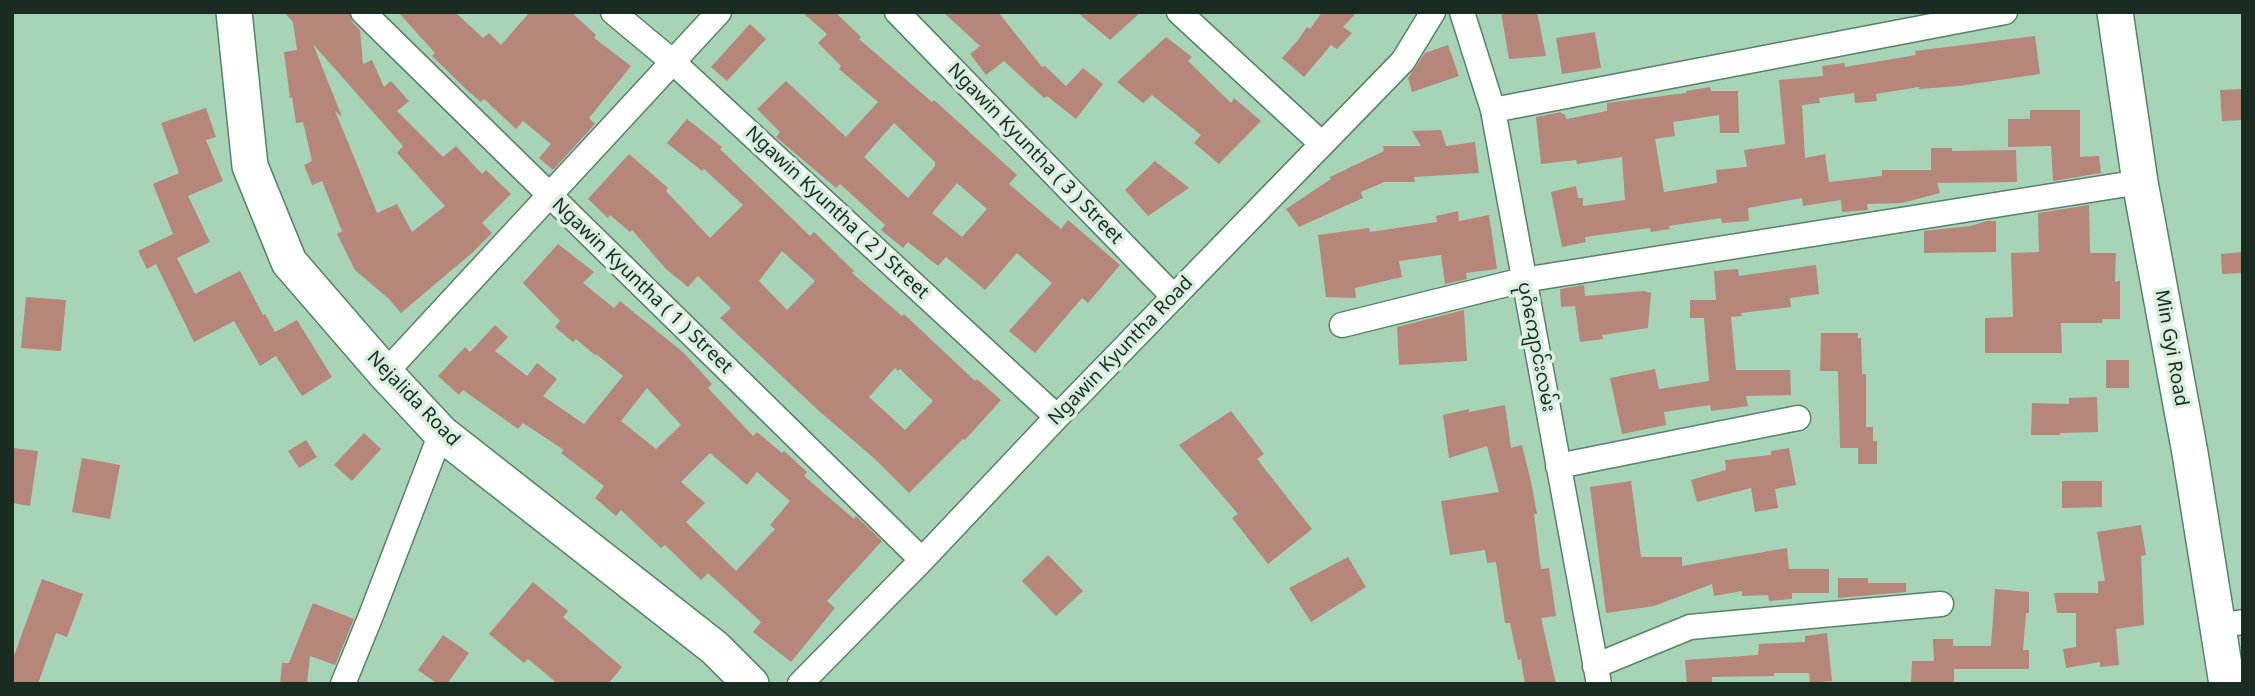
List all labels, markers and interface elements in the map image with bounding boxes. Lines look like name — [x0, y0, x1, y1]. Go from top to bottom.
street label: Ngawin Kyuntha ( 3 ) Street — [943, 59, 1127, 249]
street label: Ngawin Kyuntha ( 2 ) Street — [741, 122, 933, 304]
street label: Ngawin Kyuntha ( 1 ) Street — [547, 194, 737, 378]
street label: Ngawin Kyuntha Road — [1044, 272, 1198, 430]
street label: ပုဂံကျောင်းလမ်း — [1512, 280, 1560, 414]
street label: Min Gyi Road — [2150, 288, 2192, 408]
street label: Nejalida Road — [362, 347, 464, 451]

